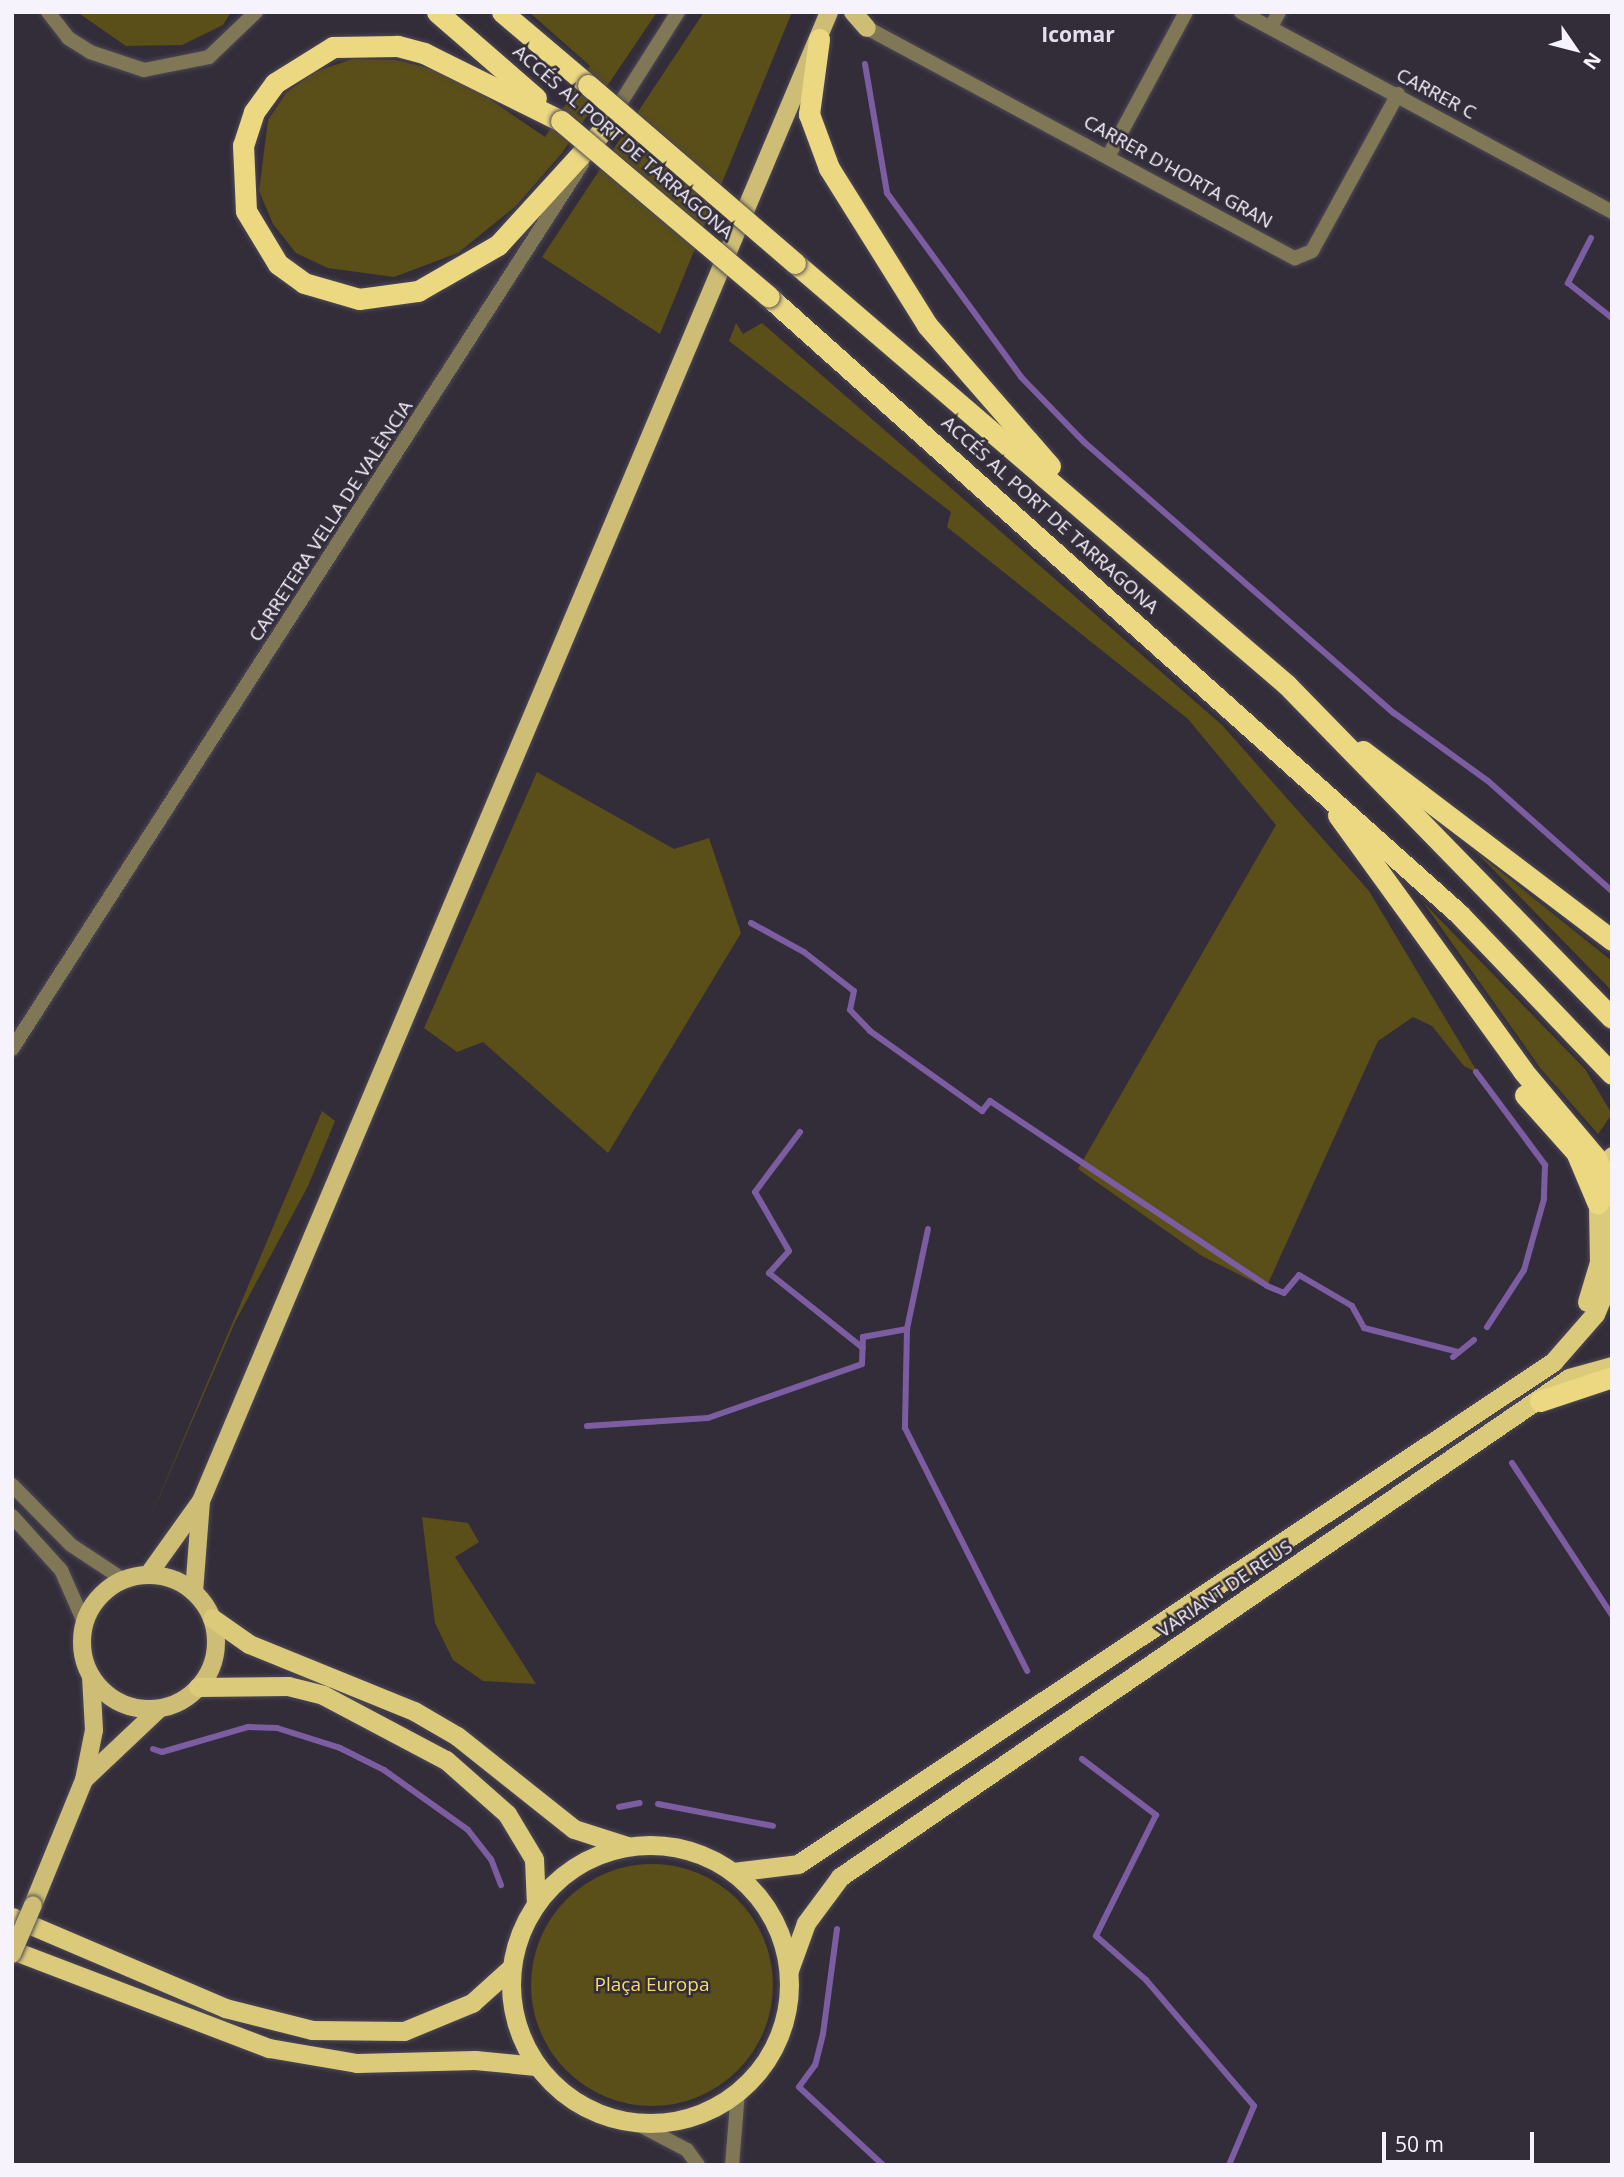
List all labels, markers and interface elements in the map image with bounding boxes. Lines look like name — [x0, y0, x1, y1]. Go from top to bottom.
north arrow — [1540, 14, 1610, 84]
district label: Icomar — [1041, 21, 1115, 47]
street label: ACCÉS AL PORT DE TARRAGONA — [508, 40, 738, 244]
text: N — [1577, 47, 1607, 75]
street label: CARRER C — [1392, 64, 1480, 124]
street label: CARRER D'HORTA GRAN — [1080, 111, 1276, 233]
street label: CARRETERA VELLA DE VALÈNCIA — [244, 396, 418, 646]
street label: ACCÉS AL PORT DE TARRAGONA — [937, 411, 1163, 619]
street label: VARIANT DE REUS — [1153, 1535, 1297, 1643]
park label: Plaça Europa — [595, 1974, 709, 1996]
scale bar — [1386, 2118, 1538, 2162]
text: 50 m — [1395, 2130, 1444, 2158]

